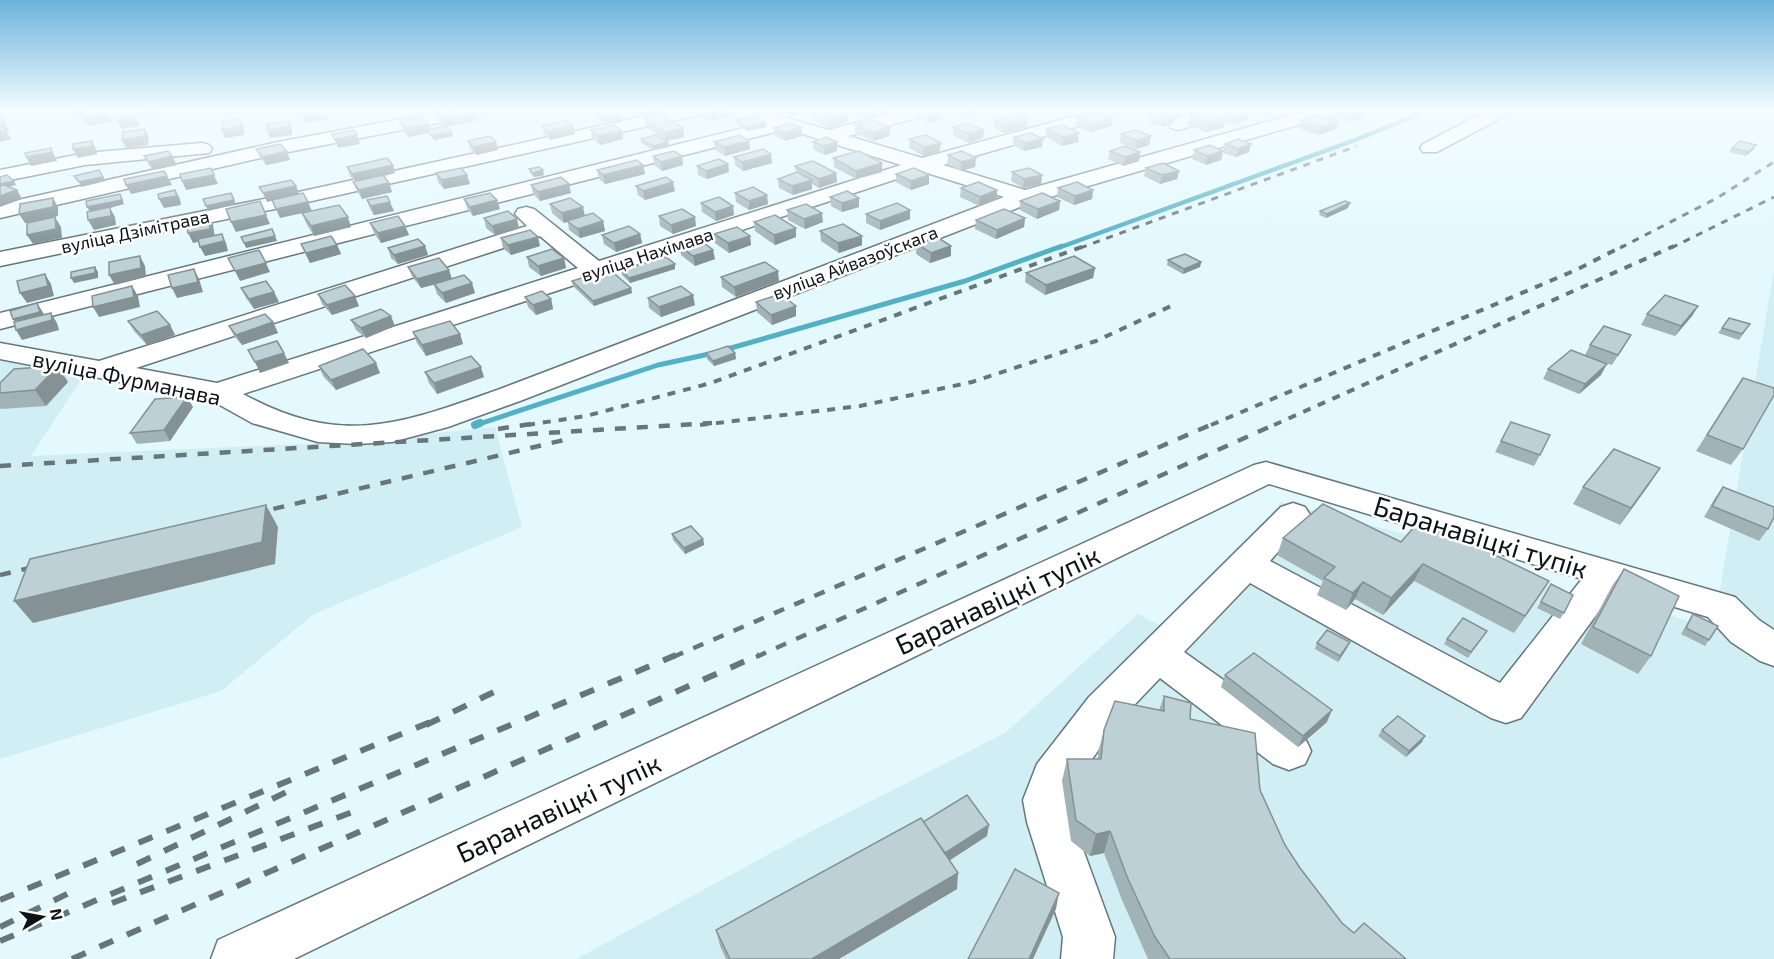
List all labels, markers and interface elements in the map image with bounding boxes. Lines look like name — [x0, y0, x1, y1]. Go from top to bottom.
street label: вуліца Дзімітрава — [59, 205, 211, 257]
street label: вуліца Айвазоўскага — [769, 220, 941, 304]
street label: вуліца Нахімава — [578, 222, 716, 286]
street label: вуліца Фурманава — [30, 344, 223, 411]
street label: Баранавіцкі тупік — [1370, 488, 1592, 585]
street label: Баранавіцкі тупік — [890, 538, 1105, 661]
street label: Баранавіцкі тупік — [451, 746, 666, 869]
north arrow — [12, 887, 72, 947]
text: N — [47, 907, 68, 922]

